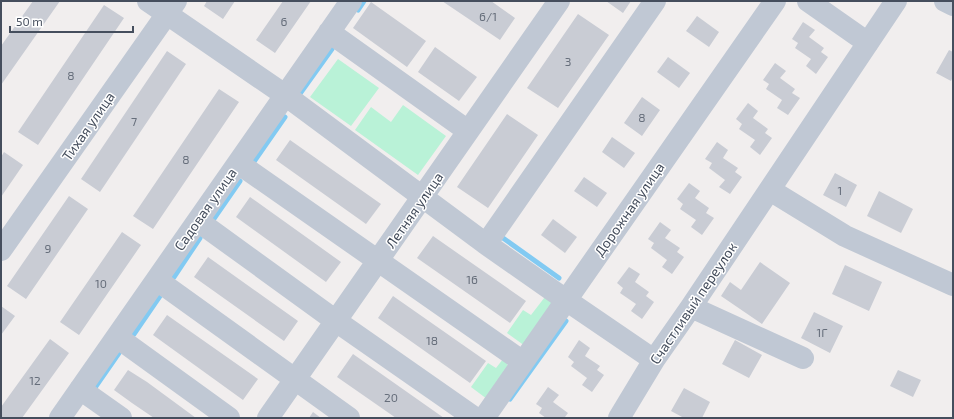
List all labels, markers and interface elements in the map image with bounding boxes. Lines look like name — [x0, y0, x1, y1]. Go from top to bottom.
scale bar — [10, 8, 133, 34]
house number: 6/1 — [479, 9, 497, 23]
text: 50 m — [16, 14, 43, 28]
house number: 6 — [281, 14, 288, 28]
house number: 3 — [565, 54, 571, 68]
house number: 8 — [67, 68, 75, 82]
street label: Тихая улица — [58, 88, 118, 164]
house number: 8 — [638, 110, 646, 124]
house number: 7 — [131, 114, 137, 128]
house number: 8 — [182, 152, 190, 166]
street label: Дорожная улица — [590, 159, 668, 259]
street label: Садовая улица — [170, 164, 240, 254]
street label: Летняя улица — [382, 169, 446, 251]
house number: 1 — [838, 183, 842, 197]
street label: Счастливый переулок — [646, 238, 740, 367]
house number: 9 — [45, 241, 52, 255]
house number: 16 — [466, 272, 478, 286]
house number: 10 — [95, 276, 107, 290]
house number: 1Г — [817, 325, 828, 339]
house number: 18 — [426, 333, 438, 347]
house number: 12 — [29, 373, 41, 387]
house number: 20 — [384, 390, 398, 404]

